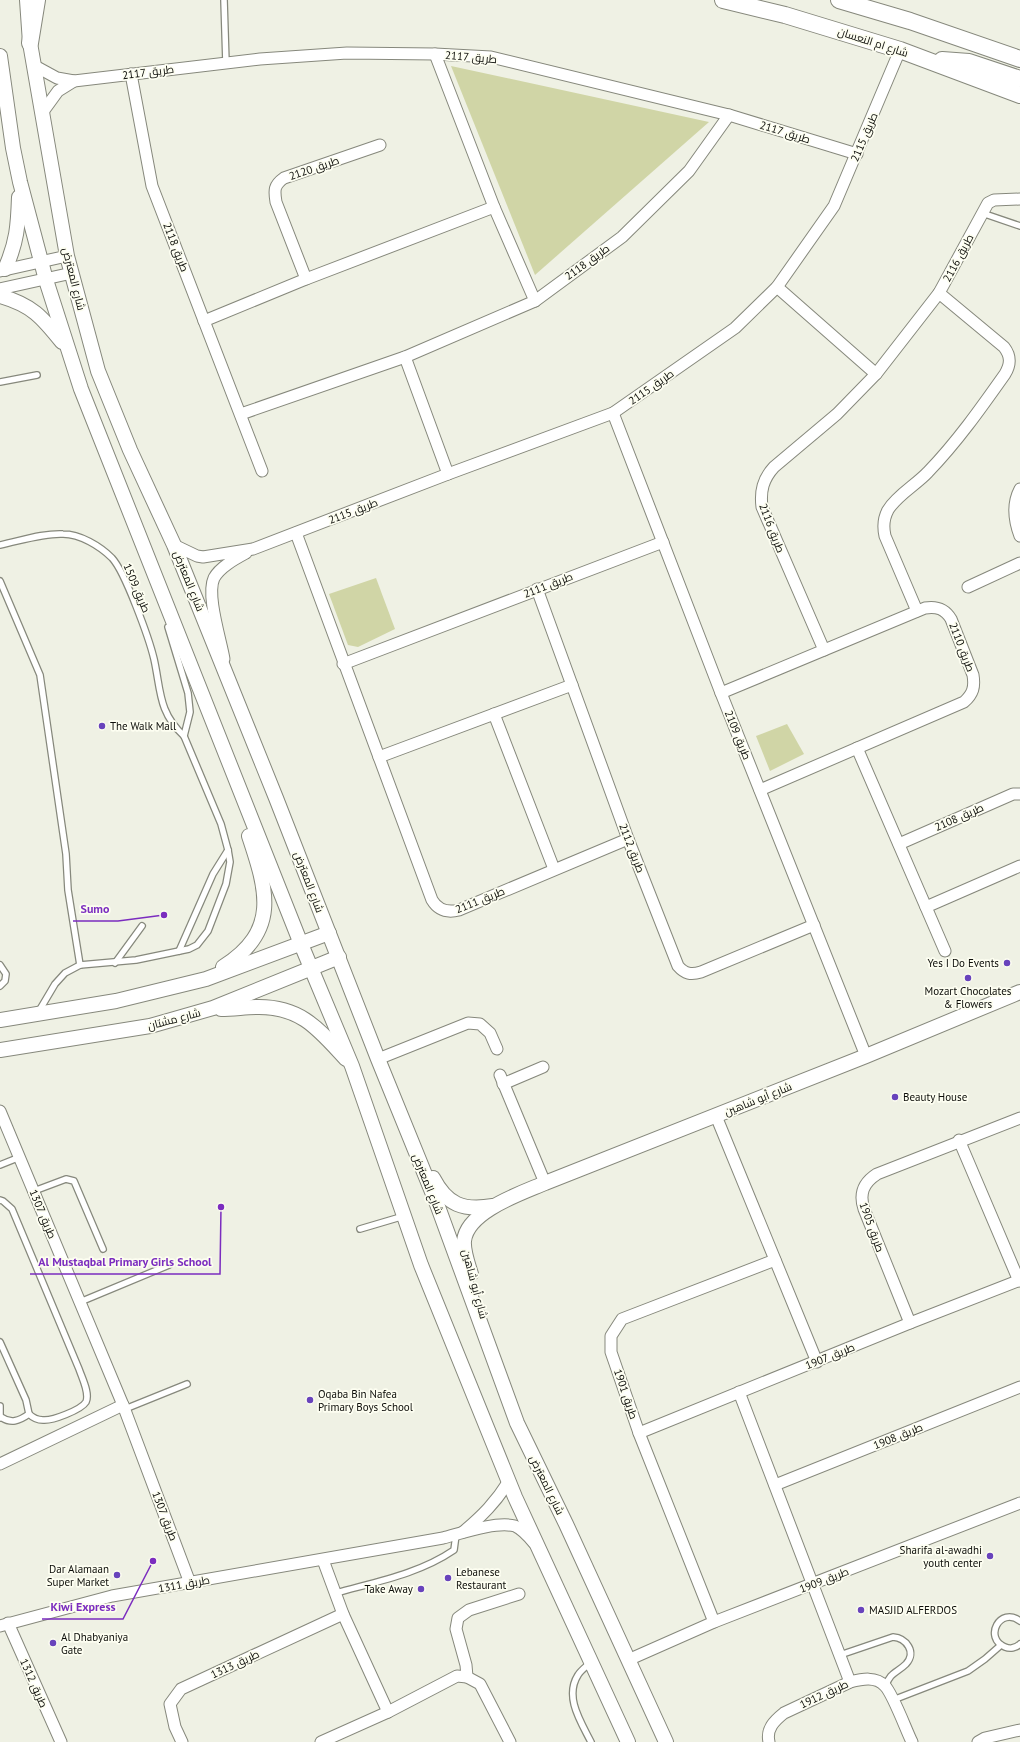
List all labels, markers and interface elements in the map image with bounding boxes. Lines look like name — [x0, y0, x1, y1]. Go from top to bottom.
street label: شارع ام النعسان — [836, 24, 910, 61]
street label: طريق 2117 — [444, 48, 498, 66]
street label: طريق 2117 — [121, 62, 175, 82]
street label: طريق 2115 — [847, 110, 881, 164]
street label: طريق 2117 — [758, 118, 812, 146]
street label: طريق 2120 — [287, 153, 341, 183]
street label: طريق 2118 — [160, 220, 192, 274]
street label: طريق 2116 — [940, 232, 976, 284]
street label: طريق 2118 — [562, 241, 612, 283]
street label: شارع المعترض — [58, 246, 89, 312]
street label: طريق 2115 — [626, 366, 676, 408]
street label: طريق 2115 — [326, 495, 380, 527]
street label: طريق 2116 — [756, 501, 788, 555]
street label: شارع المعترض — [170, 549, 208, 614]
street label: طريق 1509 — [120, 561, 154, 615]
street label: طريق 2111 — [521, 569, 575, 601]
street label: طريق 2110 — [946, 620, 978, 674]
street label: طريق 2109 — [722, 708, 754, 762]
place label: The Walk Mall — [110, 719, 177, 733]
marker: The Walk Mall — [97, 721, 107, 731]
street label: طريق 2108 — [932, 800, 986, 834]
street label: طريق 2112 — [616, 821, 648, 875]
street label: شارع المعترض — [290, 849, 327, 915]
street label: طريق 2111 — [453, 884, 507, 916]
callout: Sumo — [73, 897, 118, 921]
text: Sumo — [81, 901, 110, 916]
place label: Yes I Do Events — [927, 956, 999, 970]
marker: Yes I Do Events — [1002, 958, 1012, 968]
marker: Mozart Chocolates & Flowers — [963, 973, 973, 983]
place label: Mozart Chocolates & Flowers — [925, 984, 1012, 1011]
street label: شارع مشتان — [146, 1005, 202, 1034]
street label: شارع أبو شاهين — [722, 1079, 794, 1120]
place label: Beauty House — [903, 1090, 968, 1104]
marker: Beauty House — [890, 1092, 900, 1102]
street label: شارع المعترض — [409, 1152, 447, 1217]
street label: طريق 1307 — [26, 1187, 60, 1241]
street label: طريق 1905 — [857, 1200, 887, 1254]
street label: شارع أبو شاهين — [458, 1248, 491, 1321]
callout: Al Mustaqbal Primary Girls School — [30, 1250, 220, 1274]
text: Al Mustaqbal Primary Girls School — [38, 1254, 212, 1269]
street label: طريق 1907 — [803, 1340, 857, 1372]
street label: طريق 1901 — [611, 1367, 641, 1421]
place label: Oqaba Bin Nafea Primary Boys School — [318, 1387, 414, 1414]
marker: Oqaba Bin Nafea Primary Boys School — [305, 1395, 315, 1405]
street label: طريق 1908 — [871, 1420, 925, 1452]
street label: شارع المعترض — [526, 1453, 567, 1517]
street label: طريق 1307 — [149, 1489, 181, 1543]
place label: Sharifa al-awadhi youth center — [900, 1543, 982, 1570]
marker: Sharifa al-awadhi youth center — [985, 1551, 995, 1561]
place label: Dar Alamaan Super Market — [47, 1562, 109, 1589]
street label: طريق 1909 — [797, 1564, 851, 1596]
place label: Lebanese Restaurant — [456, 1565, 507, 1592]
marker: Dar Alamaan Super Market — [112, 1570, 122, 1580]
street label: طريق 1311 — [157, 1573, 211, 1595]
marker: Lebanese Restaurant — [443, 1573, 453, 1583]
place label: Take Away — [364, 1582, 414, 1596]
marker: Take Away — [416, 1584, 426, 1594]
callout: Kiwi Express — [42, 1595, 123, 1619]
text: Kiwi Express — [50, 1599, 116, 1614]
place label: MASJID ALFERDOS — [869, 1603, 957, 1617]
marker: MASJID ALFERDOS — [856, 1605, 866, 1615]
place label: Al Dhabyaniya Gate — [61, 1630, 128, 1657]
marker: Al Dhabyaniya Gate — [48, 1638, 58, 1648]
street label: طريق 1313 — [208, 1647, 262, 1681]
street label: طريق 1312 — [17, 1656, 51, 1710]
street label: طريق 1912 — [797, 1677, 851, 1711]

